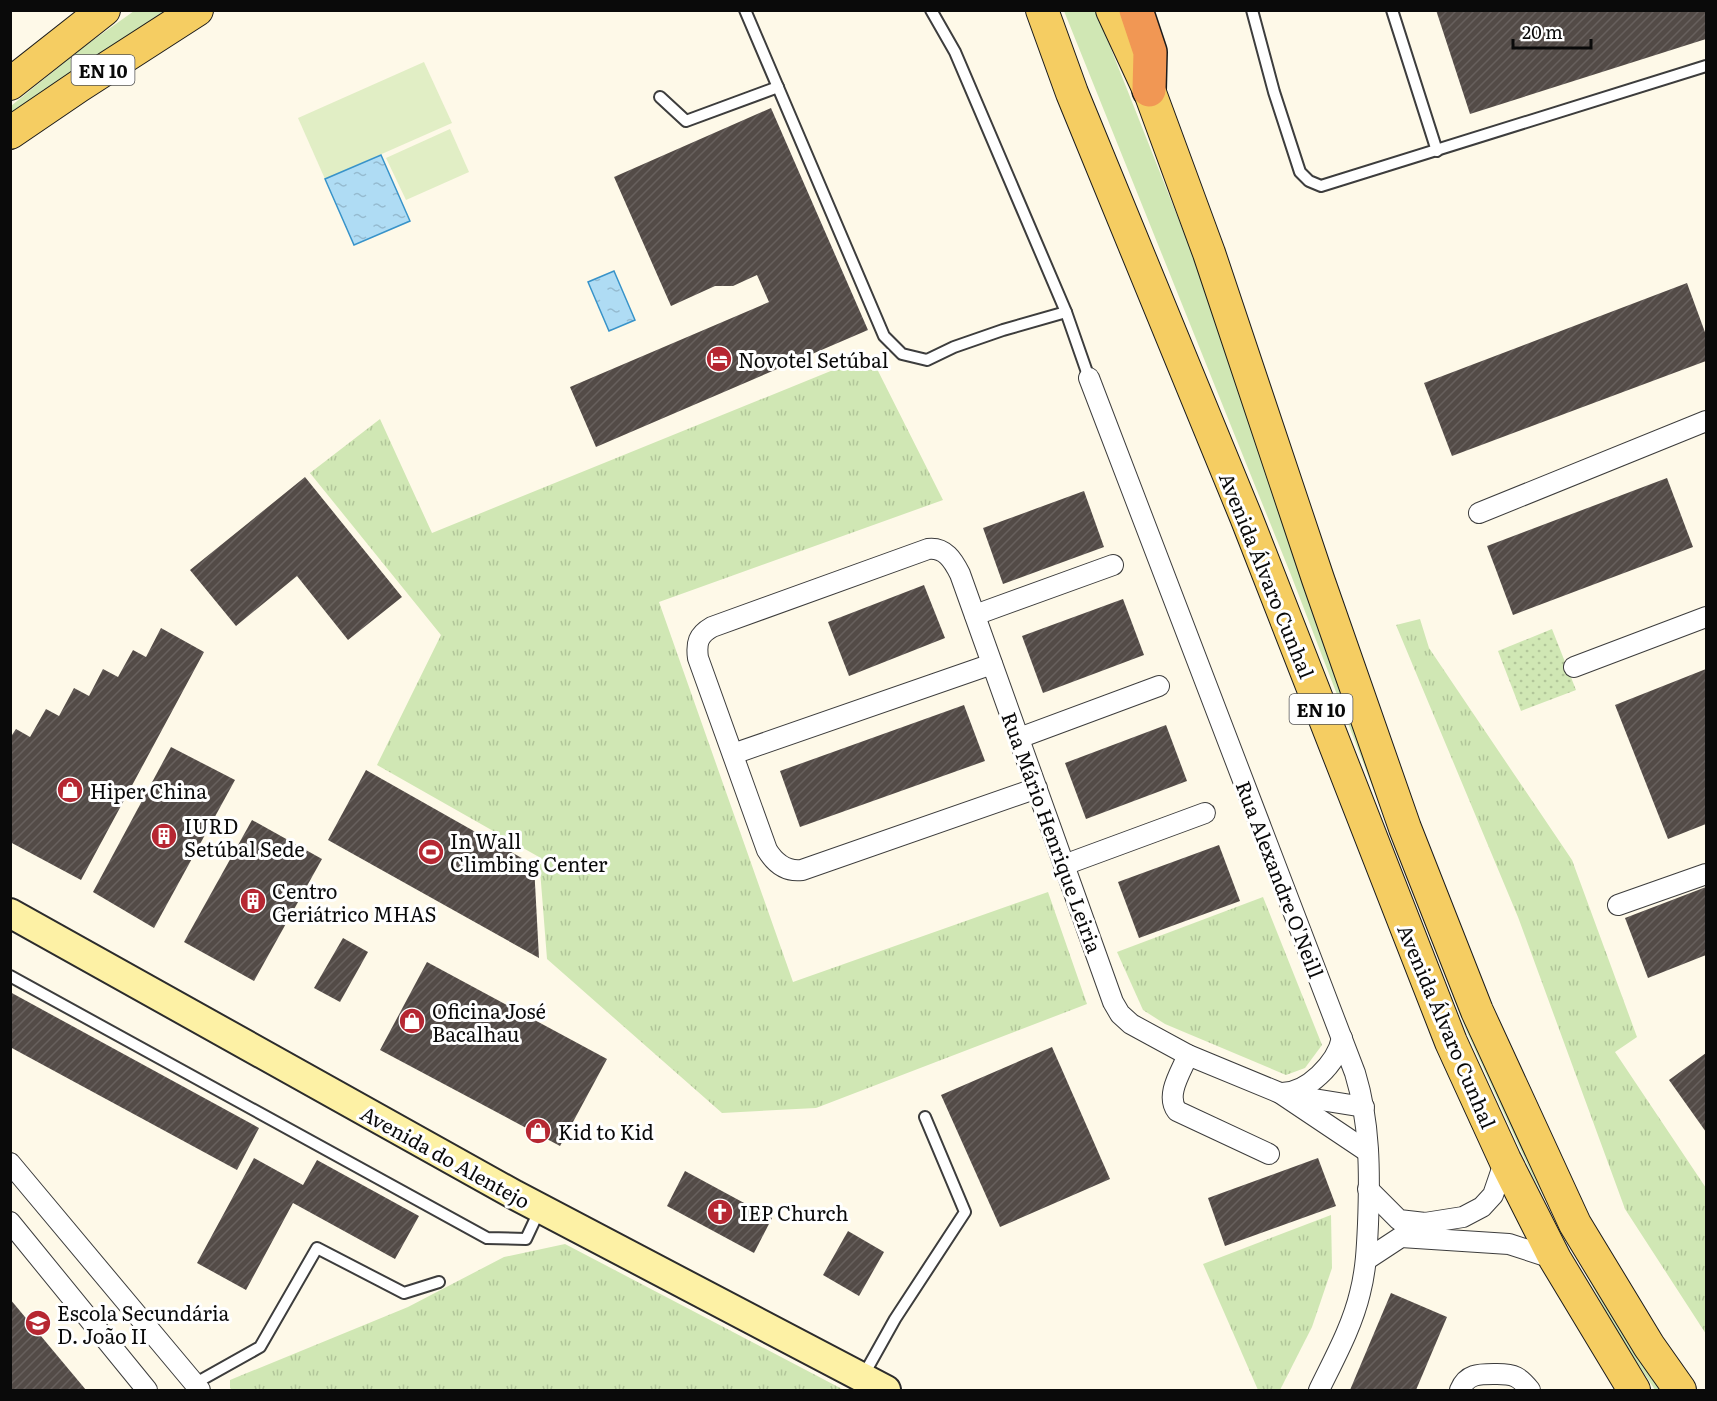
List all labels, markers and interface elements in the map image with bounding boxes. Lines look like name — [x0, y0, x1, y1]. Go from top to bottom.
scale bar — [1513, 12, 1591, 50]
text: 20 m — [1522, 18, 1563, 45]
road number: EN 10 — [72, 55, 134, 85]
hotel icon: Novotel Setúbal — [704, 344, 734, 374]
place label: Novotel Setúbal — [738, 344, 889, 374]
street label: Avenida Álvaro Cunhal — [1213, 468, 1323, 683]
road number: EN 10 — [1290, 694, 1352, 724]
street label: Rua Mário Henrique Leiria — [995, 707, 1111, 957]
shop icon: Hiper China — [55, 775, 85, 805]
place label: Hiper China — [90, 775, 207, 805]
street label: Rua Alexandre O'Neill — [1230, 776, 1333, 982]
place label: IURD Setúbal Sede — [184, 810, 305, 863]
building icon: IURD Setúbal Sede — [149, 821, 179, 851]
place label: In Wall Climbing Center — [450, 825, 608, 878]
sports icon: In Wall Climbing Center — [416, 837, 446, 867]
place label: Centro Geriátrico MHAS — [272, 875, 436, 928]
building icon: Centro Geriátrico MHAS — [238, 886, 268, 916]
street label: Avenida Álvaro Cunhal — [1391, 919, 1505, 1133]
place label: Oficina José Bacalhau — [432, 995, 546, 1048]
shop icon: Oficina José Bacalhau — [397, 1006, 427, 1036]
street label: Avenida do Alentejo — [356, 1097, 536, 1215]
shop icon: Kid to Kid — [523, 1116, 553, 1146]
place label: Kid to Kid — [558, 1116, 654, 1146]
church icon: IEP Church — [705, 1197, 735, 1227]
place label: IEP Church — [740, 1197, 849, 1227]
place label: Escola Secundária D. João II — [57, 1297, 230, 1350]
school or university icon: Escola Secundária D. João II — [23, 1308, 53, 1338]

